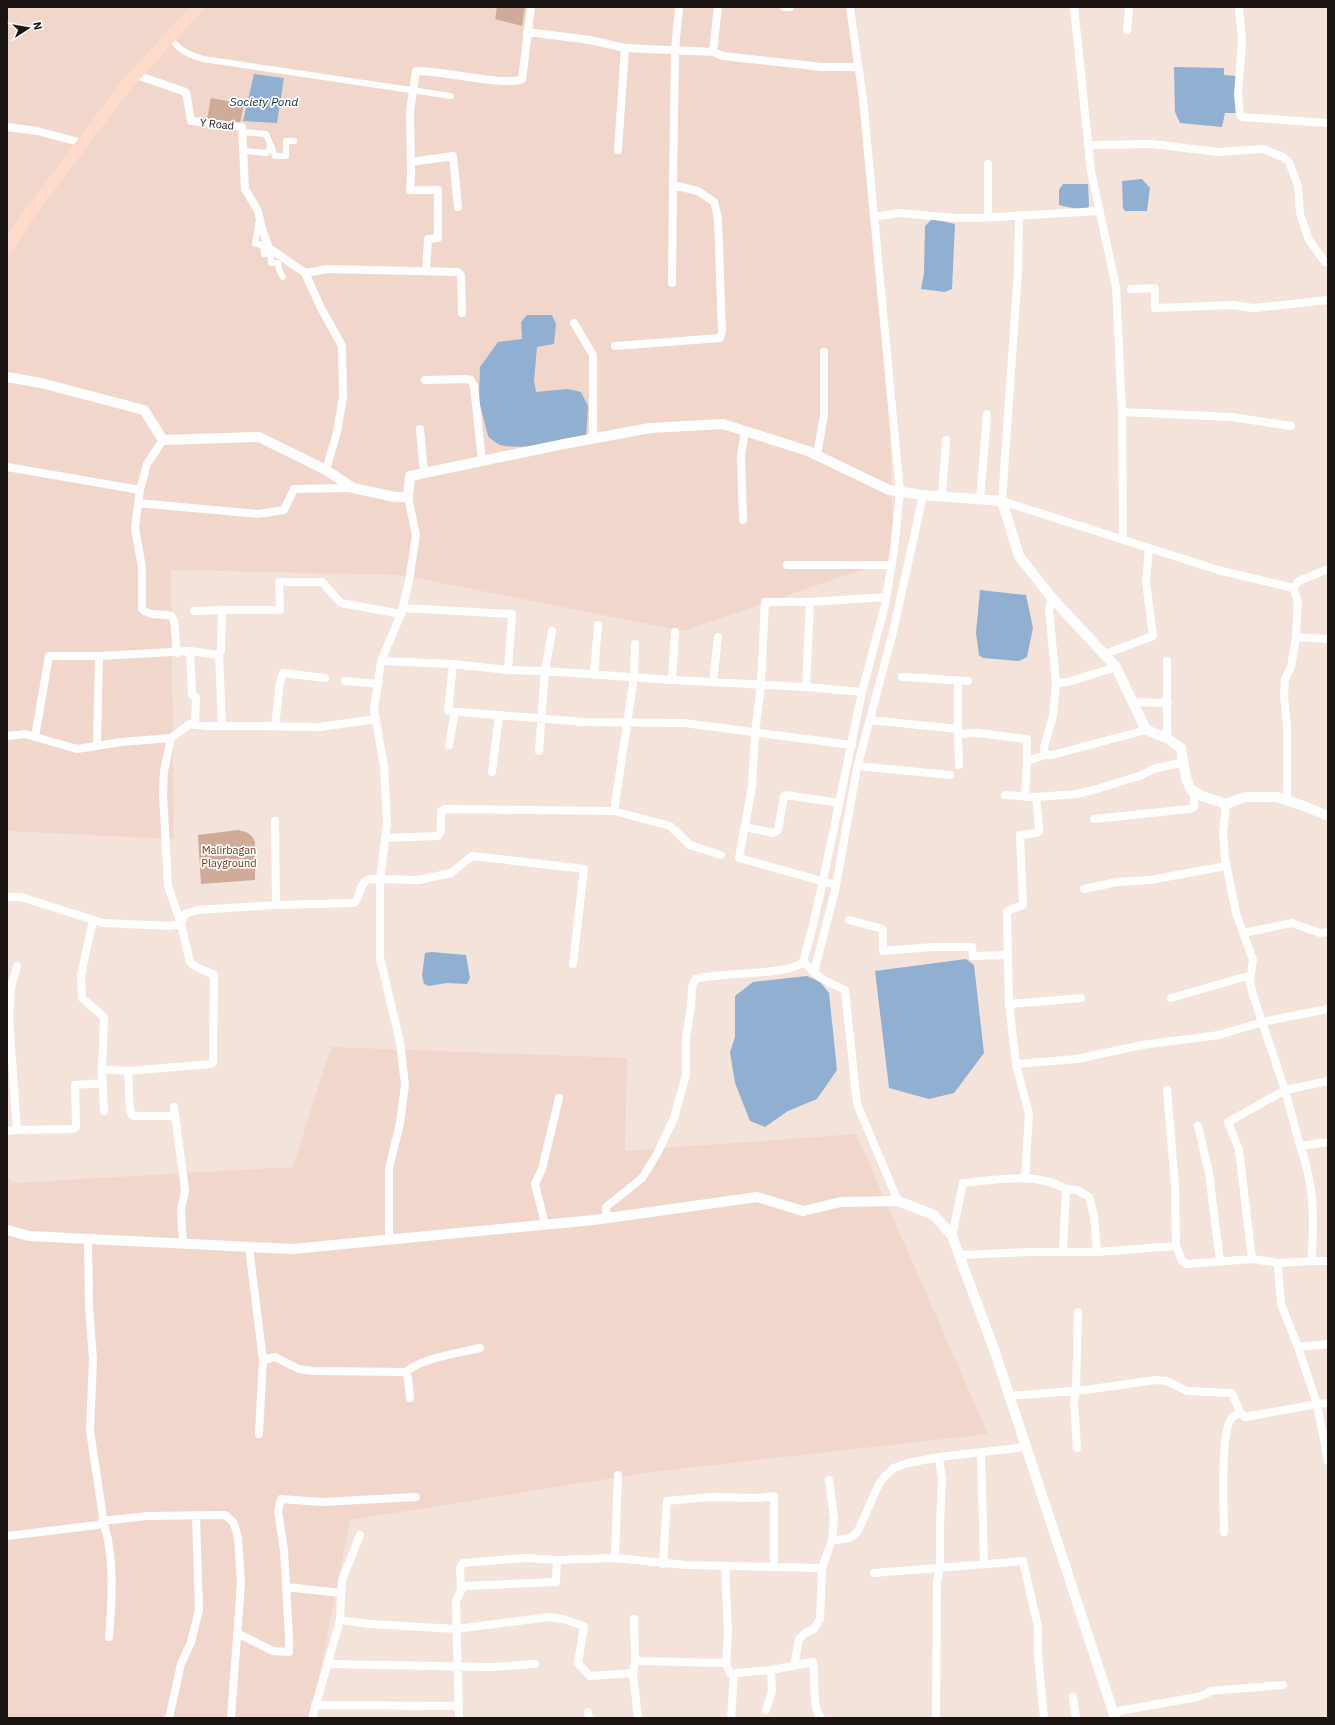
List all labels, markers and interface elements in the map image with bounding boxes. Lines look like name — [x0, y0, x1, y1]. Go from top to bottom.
north arrow — [8, 8, 48, 48]
text: N — [30, 21, 45, 31]
water label: Society Pond — [230, 94, 298, 109]
street label: Y Road — [199, 115, 235, 133]
park label: Malirbagan Playground — [201, 843, 257, 870]

